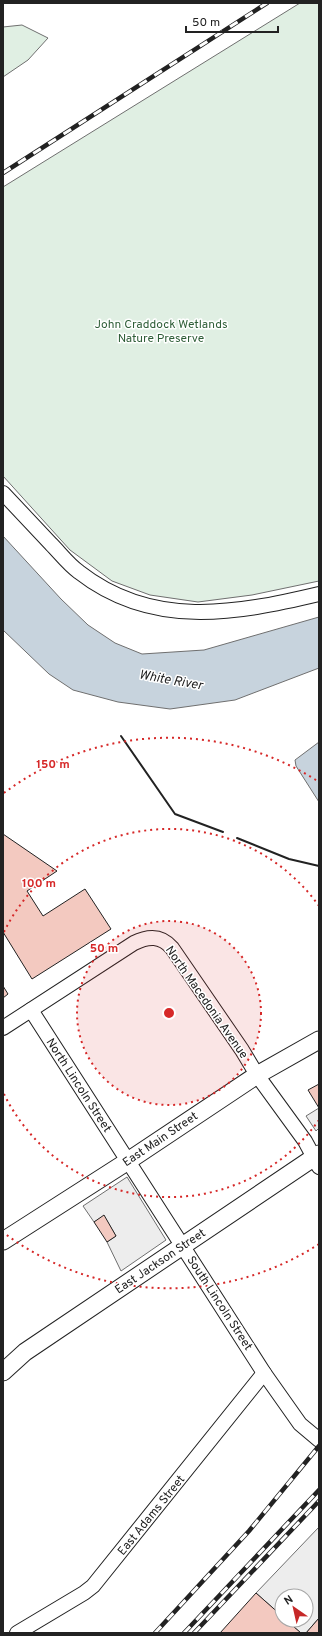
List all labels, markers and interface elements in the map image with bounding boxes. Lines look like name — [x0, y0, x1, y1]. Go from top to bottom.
scale bar — [186, 8, 278, 34]
text: 50 m — [192, 15, 220, 31]
park label: John Craddock Wetlands Nature Preserve — [94, 317, 228, 347]
water label: White River — [138, 668, 205, 695]
text: 150 m — [36, 757, 70, 773]
text: 100 m — [22, 876, 56, 892]
text: 50 m — [90, 941, 118, 957]
street label: North Macedonia Avenue — [161, 943, 251, 1062]
centre of rings — [162, 1006, 176, 1020]
street label: North Lincoln Street — [42, 1035, 115, 1136]
street label: East Main Street — [120, 1109, 201, 1171]
street label: East Jackson Street — [112, 1225, 209, 1298]
street label: South Lincoln Street — [183, 1253, 256, 1354]
street label: East Adams Street — [114, 1472, 189, 1559]
north arrow — [274, 1588, 314, 1628]
text: N — [282, 1593, 296, 1609]

